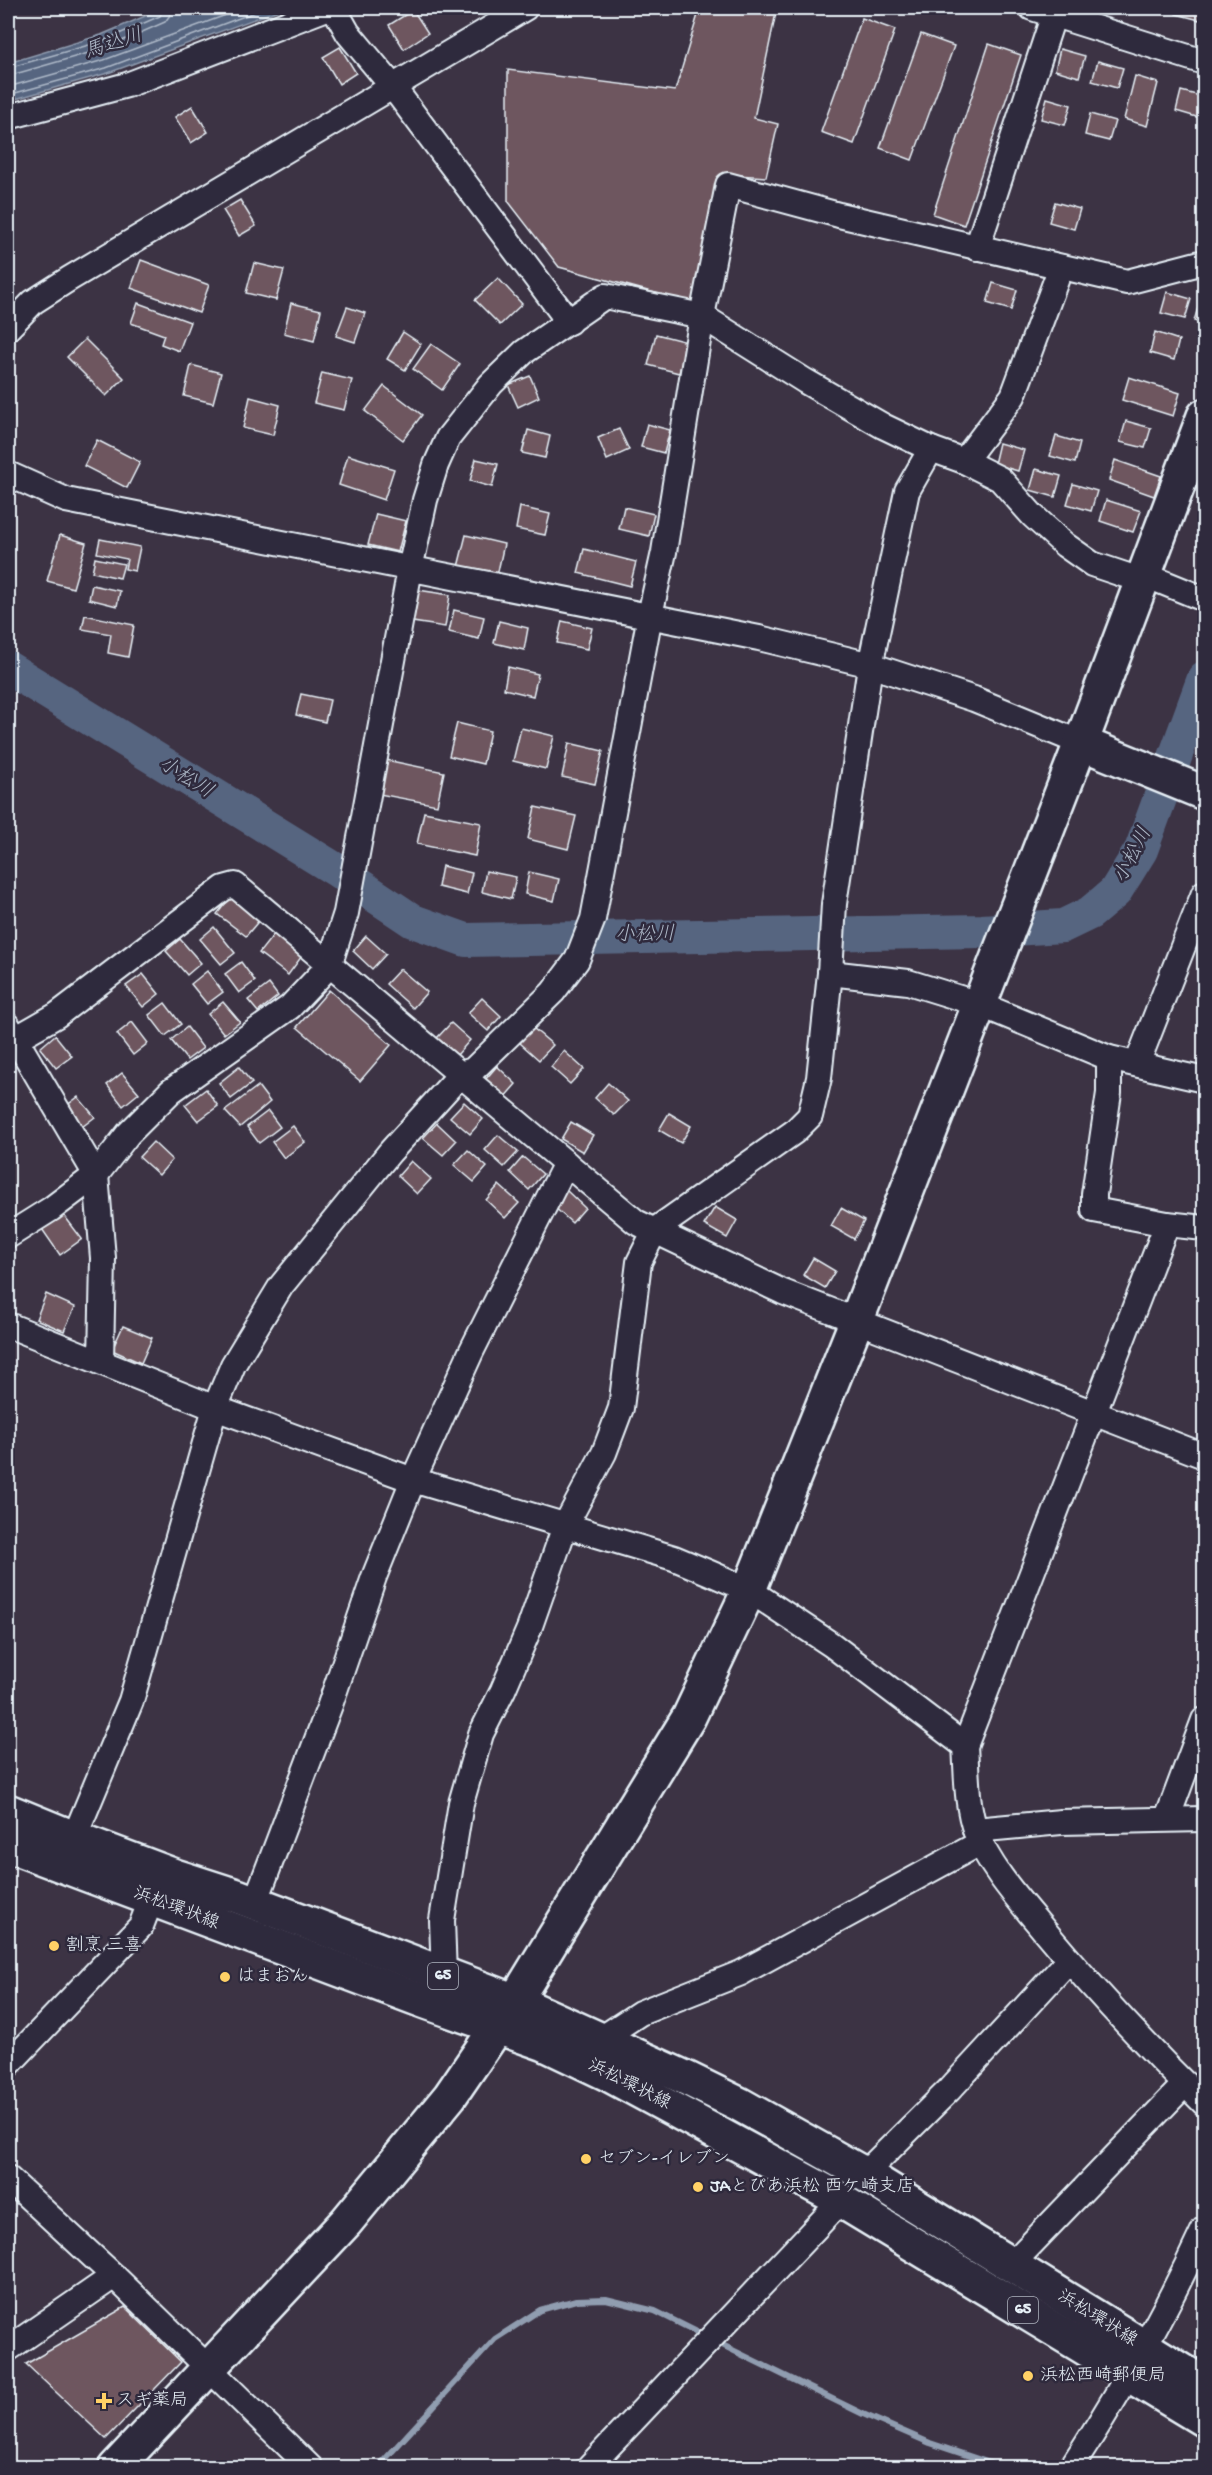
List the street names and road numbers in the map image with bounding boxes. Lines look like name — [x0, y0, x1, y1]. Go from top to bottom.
street label: 浜松環状線 — [130, 1882, 222, 1935]
road number: 65 — [428, 1963, 458, 1989]
street label: 浜松環状線 — [584, 2054, 674, 2115]
street label: 浜松環状線 — [1053, 2285, 1141, 2352]
road number: 65 — [1008, 2297, 1038, 2323]

